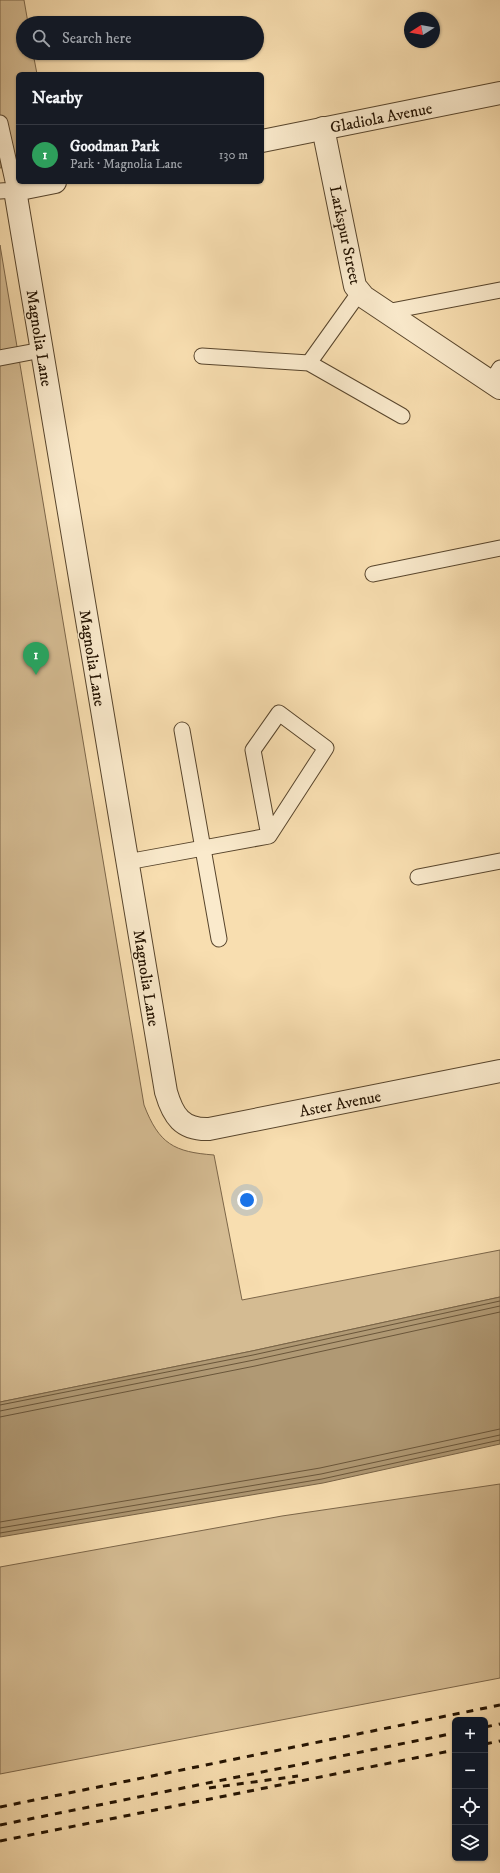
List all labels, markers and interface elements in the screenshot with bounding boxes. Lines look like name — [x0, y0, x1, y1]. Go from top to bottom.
north arrow — [404, 12, 440, 48]
search box — [16, 16, 264, 60]
icon: search — [30, 27, 52, 49]
text: Search here — [62, 29, 131, 48]
text: Nearby — [32, 87, 82, 109]
street label: Gladiola Avenue — [328, 98, 434, 138]
text: Goodman Park — [70, 137, 159, 156]
text: 1 — [43, 147, 47, 163]
text: 130 m — [219, 147, 248, 163]
text: Park · Magnolia Lane — [70, 156, 182, 172]
street label: Larkspur Street — [325, 184, 365, 286]
street label: Magnolia Lane — [21, 288, 57, 388]
street label: Magnolia Lane — [74, 608, 110, 708]
pin: 1 — [23, 642, 49, 675]
street label: Magnolia Lane — [128, 928, 164, 1028]
street label: Aster Avenue — [298, 1086, 383, 1122]
your location — [237, 1190, 257, 1210]
map controls — [452, 1717, 488, 1861]
button: + — [452, 1717, 488, 1753]
button: − — [452, 1753, 488, 1789]
button: locate — [452, 1789, 488, 1825]
button: layers — [452, 1825, 488, 1861]

